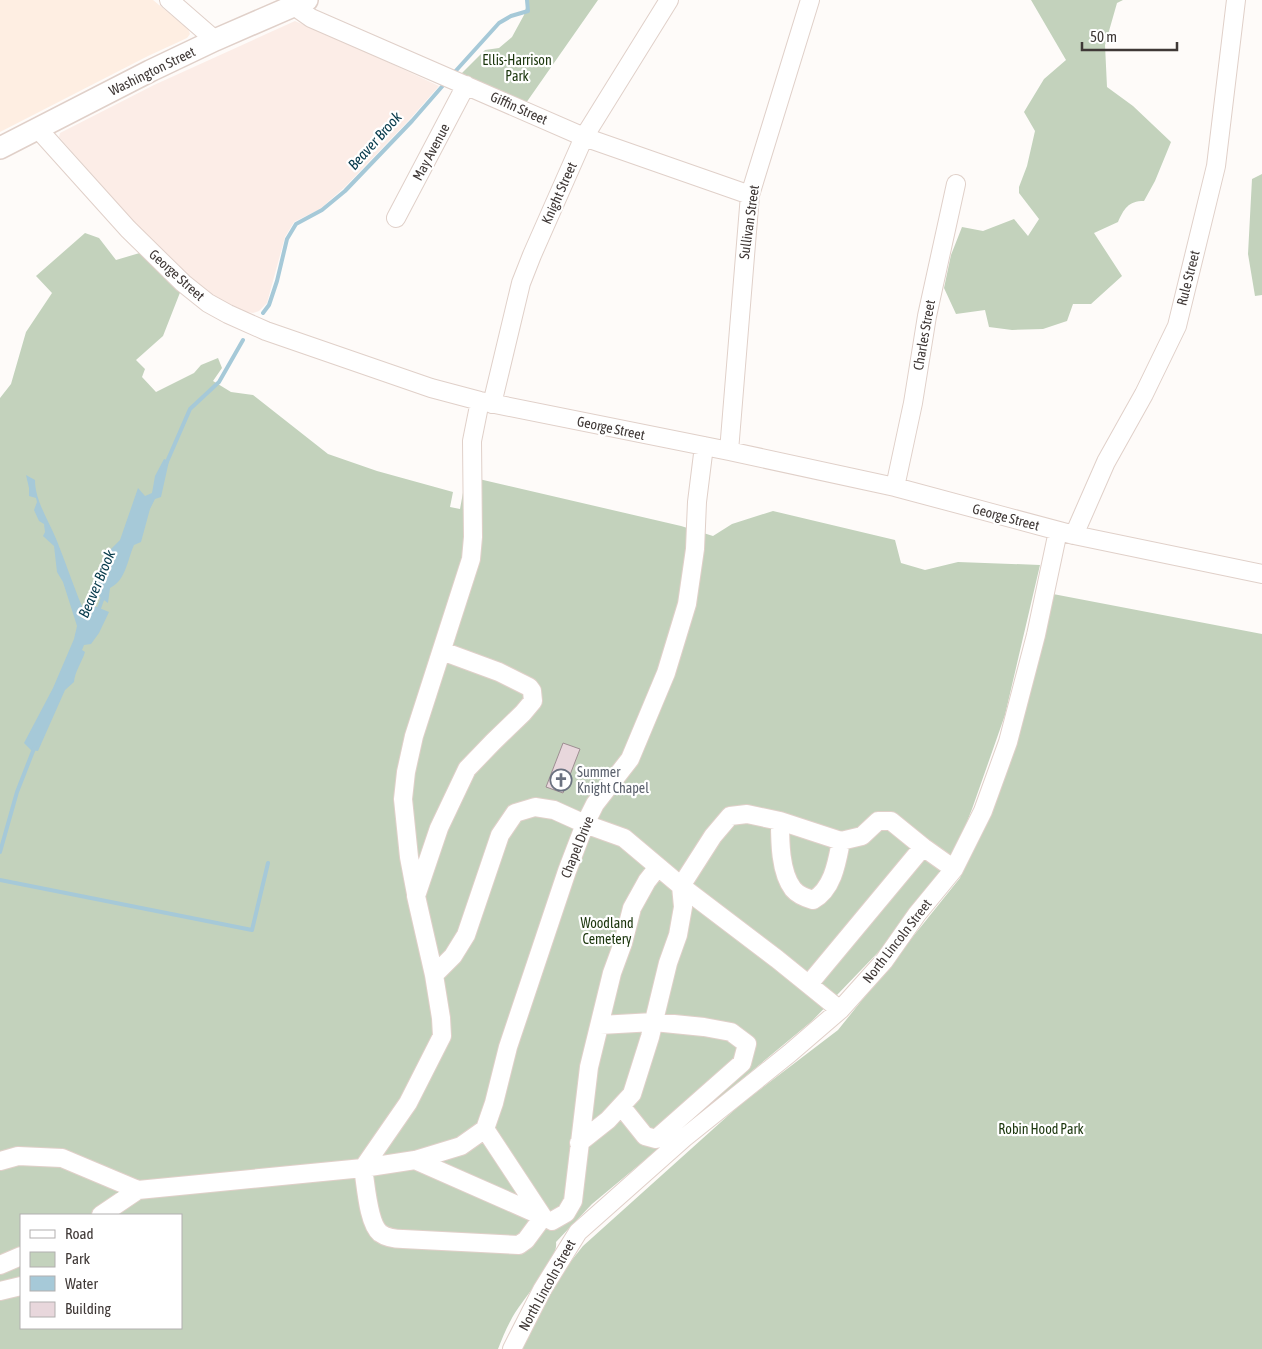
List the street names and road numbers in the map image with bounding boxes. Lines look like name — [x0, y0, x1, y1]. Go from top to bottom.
street label: Washington Street — [106, 43, 198, 99]
street label: Giffin Street — [488, 88, 550, 128]
street label: May Avenue — [409, 121, 453, 183]
street label: Knight Street — [538, 159, 580, 227]
street label: Sullivan Street — [736, 184, 762, 260]
street label: George Street — [146, 246, 208, 304]
street label: Rule Street — [1173, 249, 1203, 307]
street label: Charles Street — [910, 299, 938, 371]
street label: George Street — [576, 413, 646, 443]
street label: George Street — [971, 500, 1041, 534]
street label: Chapel Drive — [557, 814, 597, 880]
street label: North Lincoln Street — [859, 896, 935, 986]
street label: North Lincoln Street — [515, 1237, 579, 1333]

